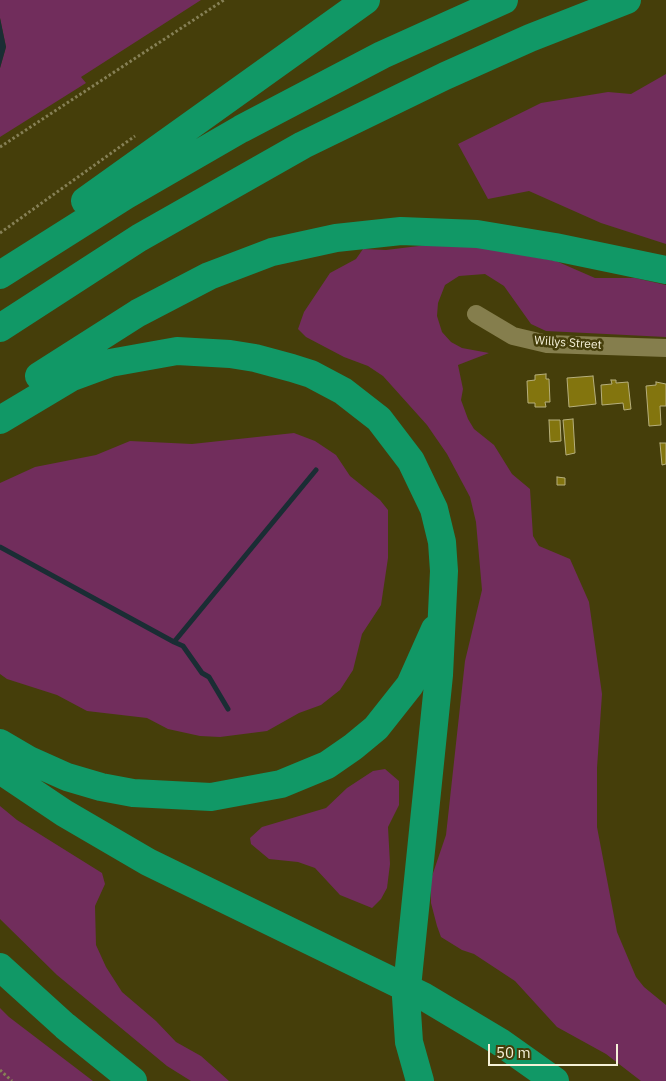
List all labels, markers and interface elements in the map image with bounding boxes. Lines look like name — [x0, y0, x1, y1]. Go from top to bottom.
street label: Willys Street — [534, 333, 602, 353]
scale bar — [491, 1034, 621, 1066]
text: 50 m — [496, 1043, 531, 1062]

